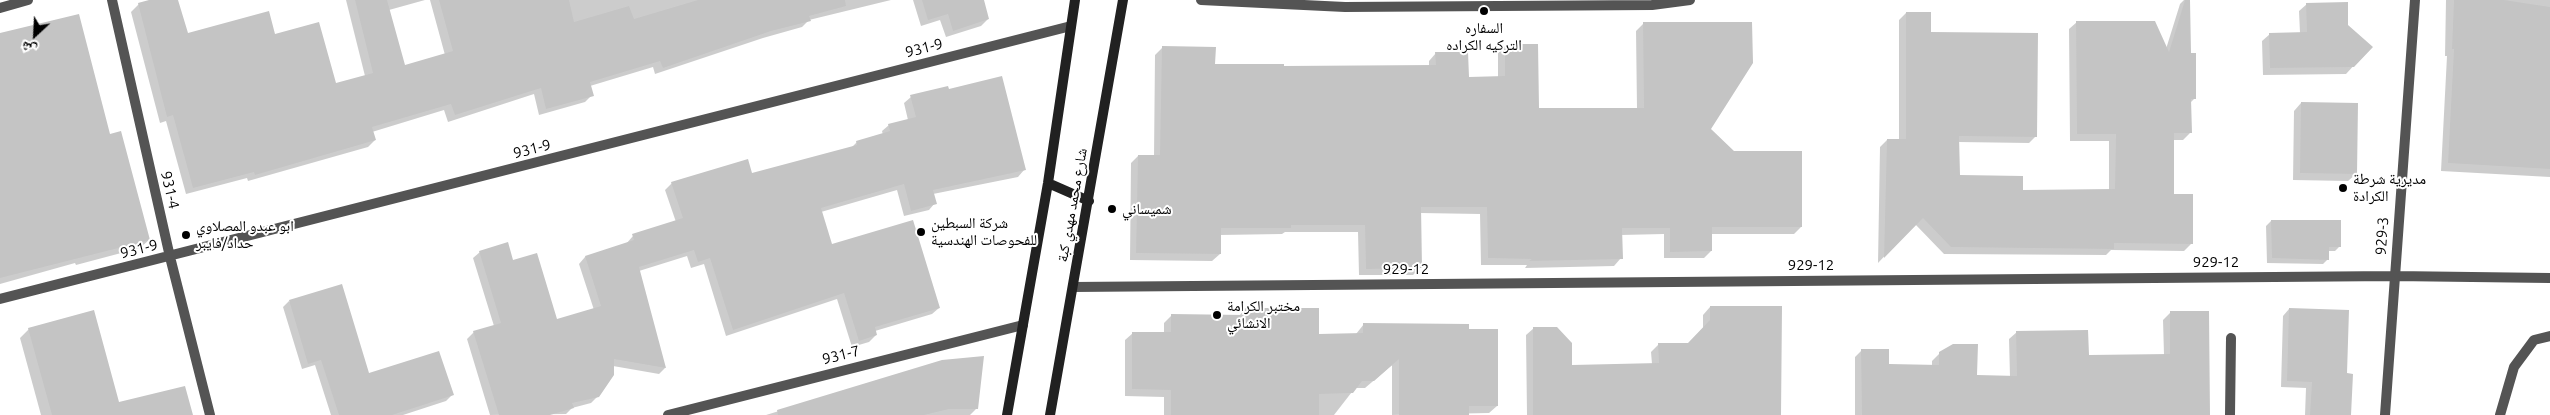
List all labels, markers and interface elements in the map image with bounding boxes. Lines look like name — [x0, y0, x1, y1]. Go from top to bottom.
marker: السفاره التركيه الكراده — [1478, 5, 1490, 17]
north arrow — [10, 10, 60, 60]
place label: السفاره التركيه الكراده — [1446, 19, 1522, 54]
street label: 931-9 — [903, 35, 945, 61]
text: ش — [19, 38, 39, 59]
street label: 931-9 — [511, 136, 553, 162]
street label: شارع محمد مهدي كبة — [1053, 147, 1091, 263]
street label: 931-4 — [157, 169, 183, 211]
place label: مديرية شرطة الكرادة — [2353, 170, 2426, 205]
marker: مديرية شرطة الكرادة — [2337, 182, 2349, 194]
place label: شميساني — [1122, 200, 1172, 218]
marker: شميساني — [1106, 203, 1118, 215]
place label: شركة السبطين للفحوصات الهندسية — [931, 214, 1037, 249]
street label: 929-3 — [2372, 216, 2392, 256]
place label: ابو عبدو المصلاوي حداد/فايبر — [196, 217, 294, 252]
marker: شركة السبطين للفحوصات الهندسية — [915, 226, 927, 238]
marker: ابو عبدو المصلاوي حداد/فايبر — [180, 229, 192, 241]
street label: 931-9 — [118, 236, 160, 262]
street label: 929-12 — [2193, 253, 2239, 271]
street label: 929-12 — [1788, 256, 1834, 274]
street label: 929-12 — [1383, 260, 1429, 278]
place label: مختبر الكرامة الانشائي — [1227, 297, 1300, 332]
marker: مختبر الكرامة الانشائي — [1211, 309, 1223, 321]
street label: 931-7 — [820, 342, 862, 368]

